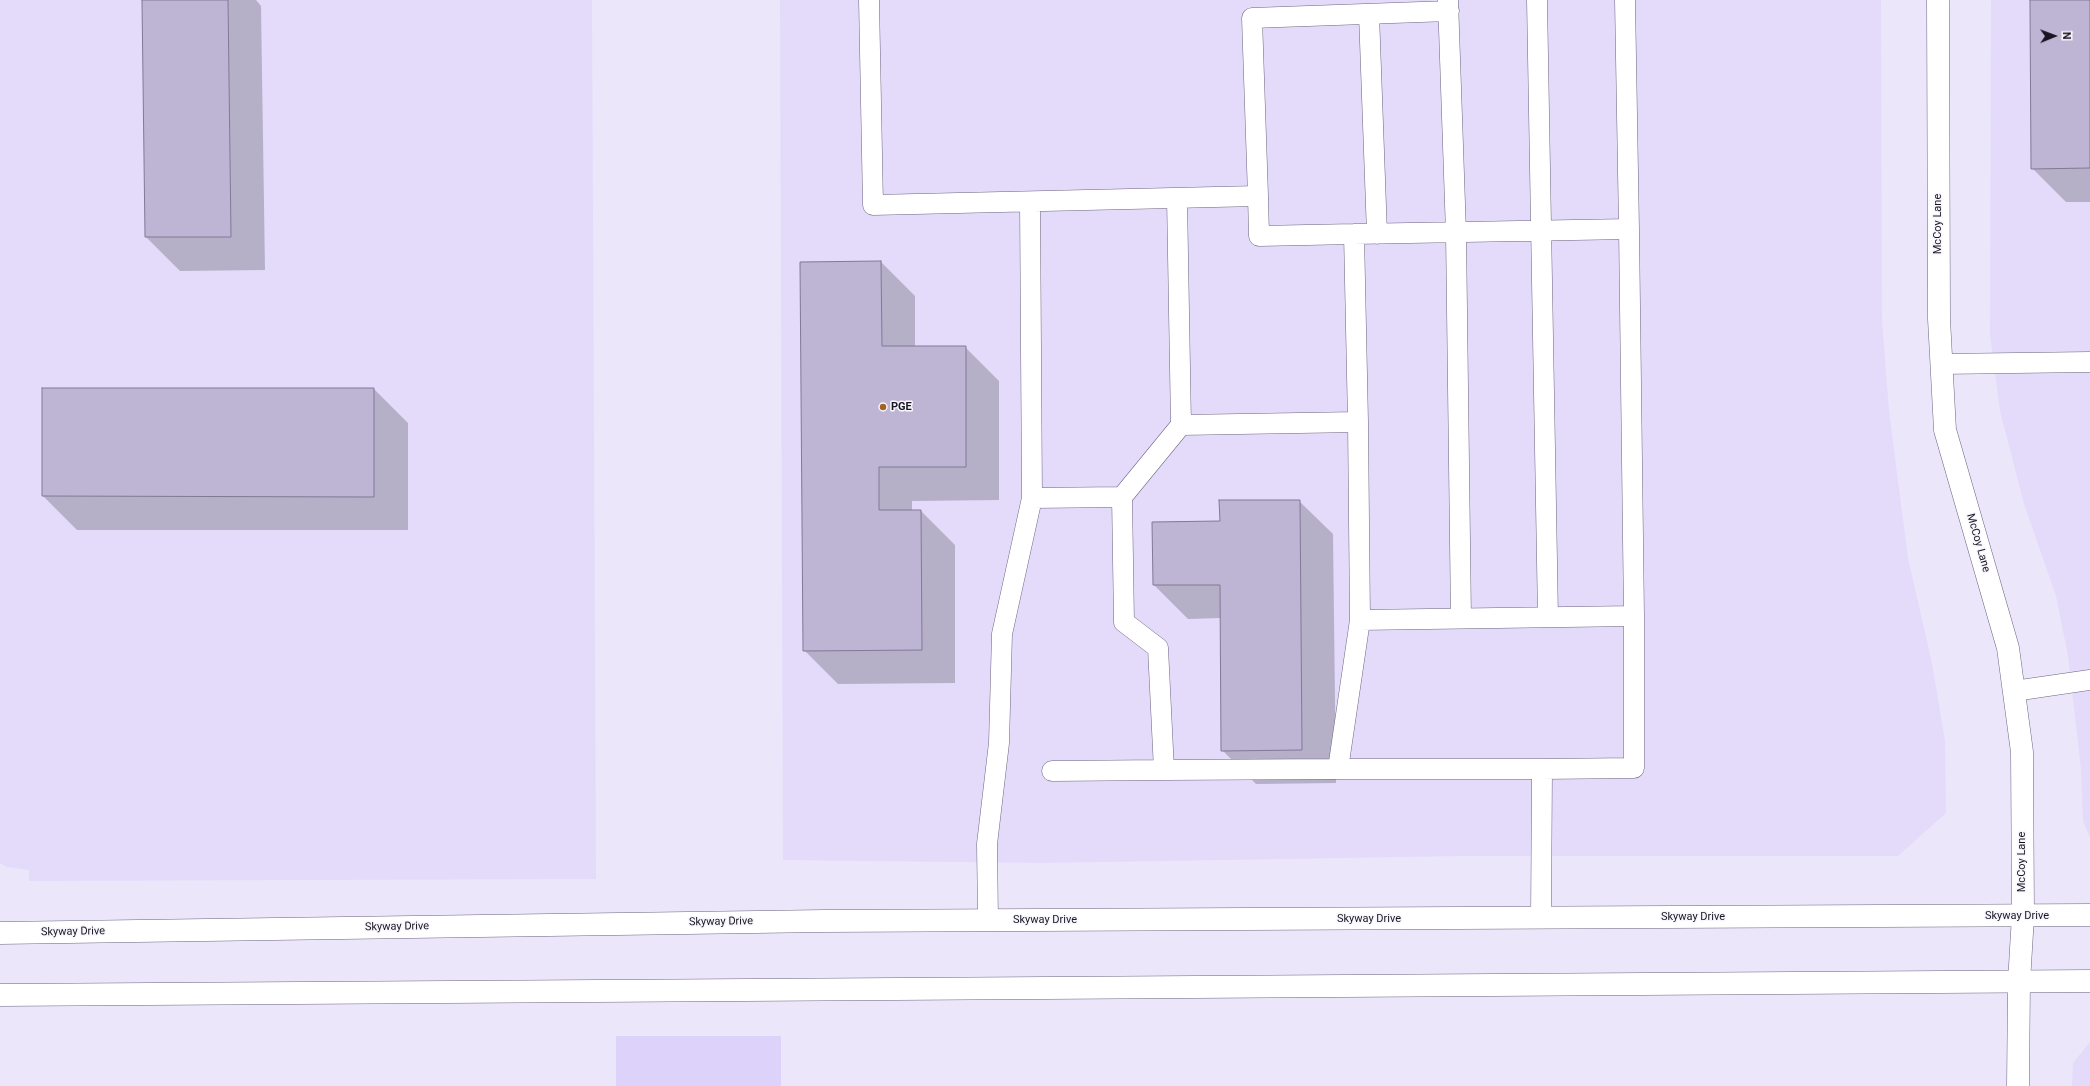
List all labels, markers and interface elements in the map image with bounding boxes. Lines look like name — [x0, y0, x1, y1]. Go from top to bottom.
north arrow — [2034, 16, 2074, 56]
text: N — [2060, 32, 2073, 40]
street label: McCoy Lane — [1931, 194, 1945, 254]
place label: PGE — [891, 400, 912, 414]
marker: PGE — [878, 402, 888, 412]
street label: McCoy Lane — [1963, 512, 1993, 574]
street label: McCoy Lane — [2015, 832, 2029, 892]
street label: Skyway Drive — [1985, 909, 2049, 923]
street label: Skyway Drive — [1661, 910, 1725, 924]
street label: Skyway Drive — [1337, 912, 1401, 926]
street label: Skyway Drive — [1013, 913, 1077, 927]
street label: Skyway Drive — [689, 915, 753, 929]
street label: Skyway Drive — [365, 920, 429, 934]
street label: Skyway Drive — [41, 925, 105, 939]

